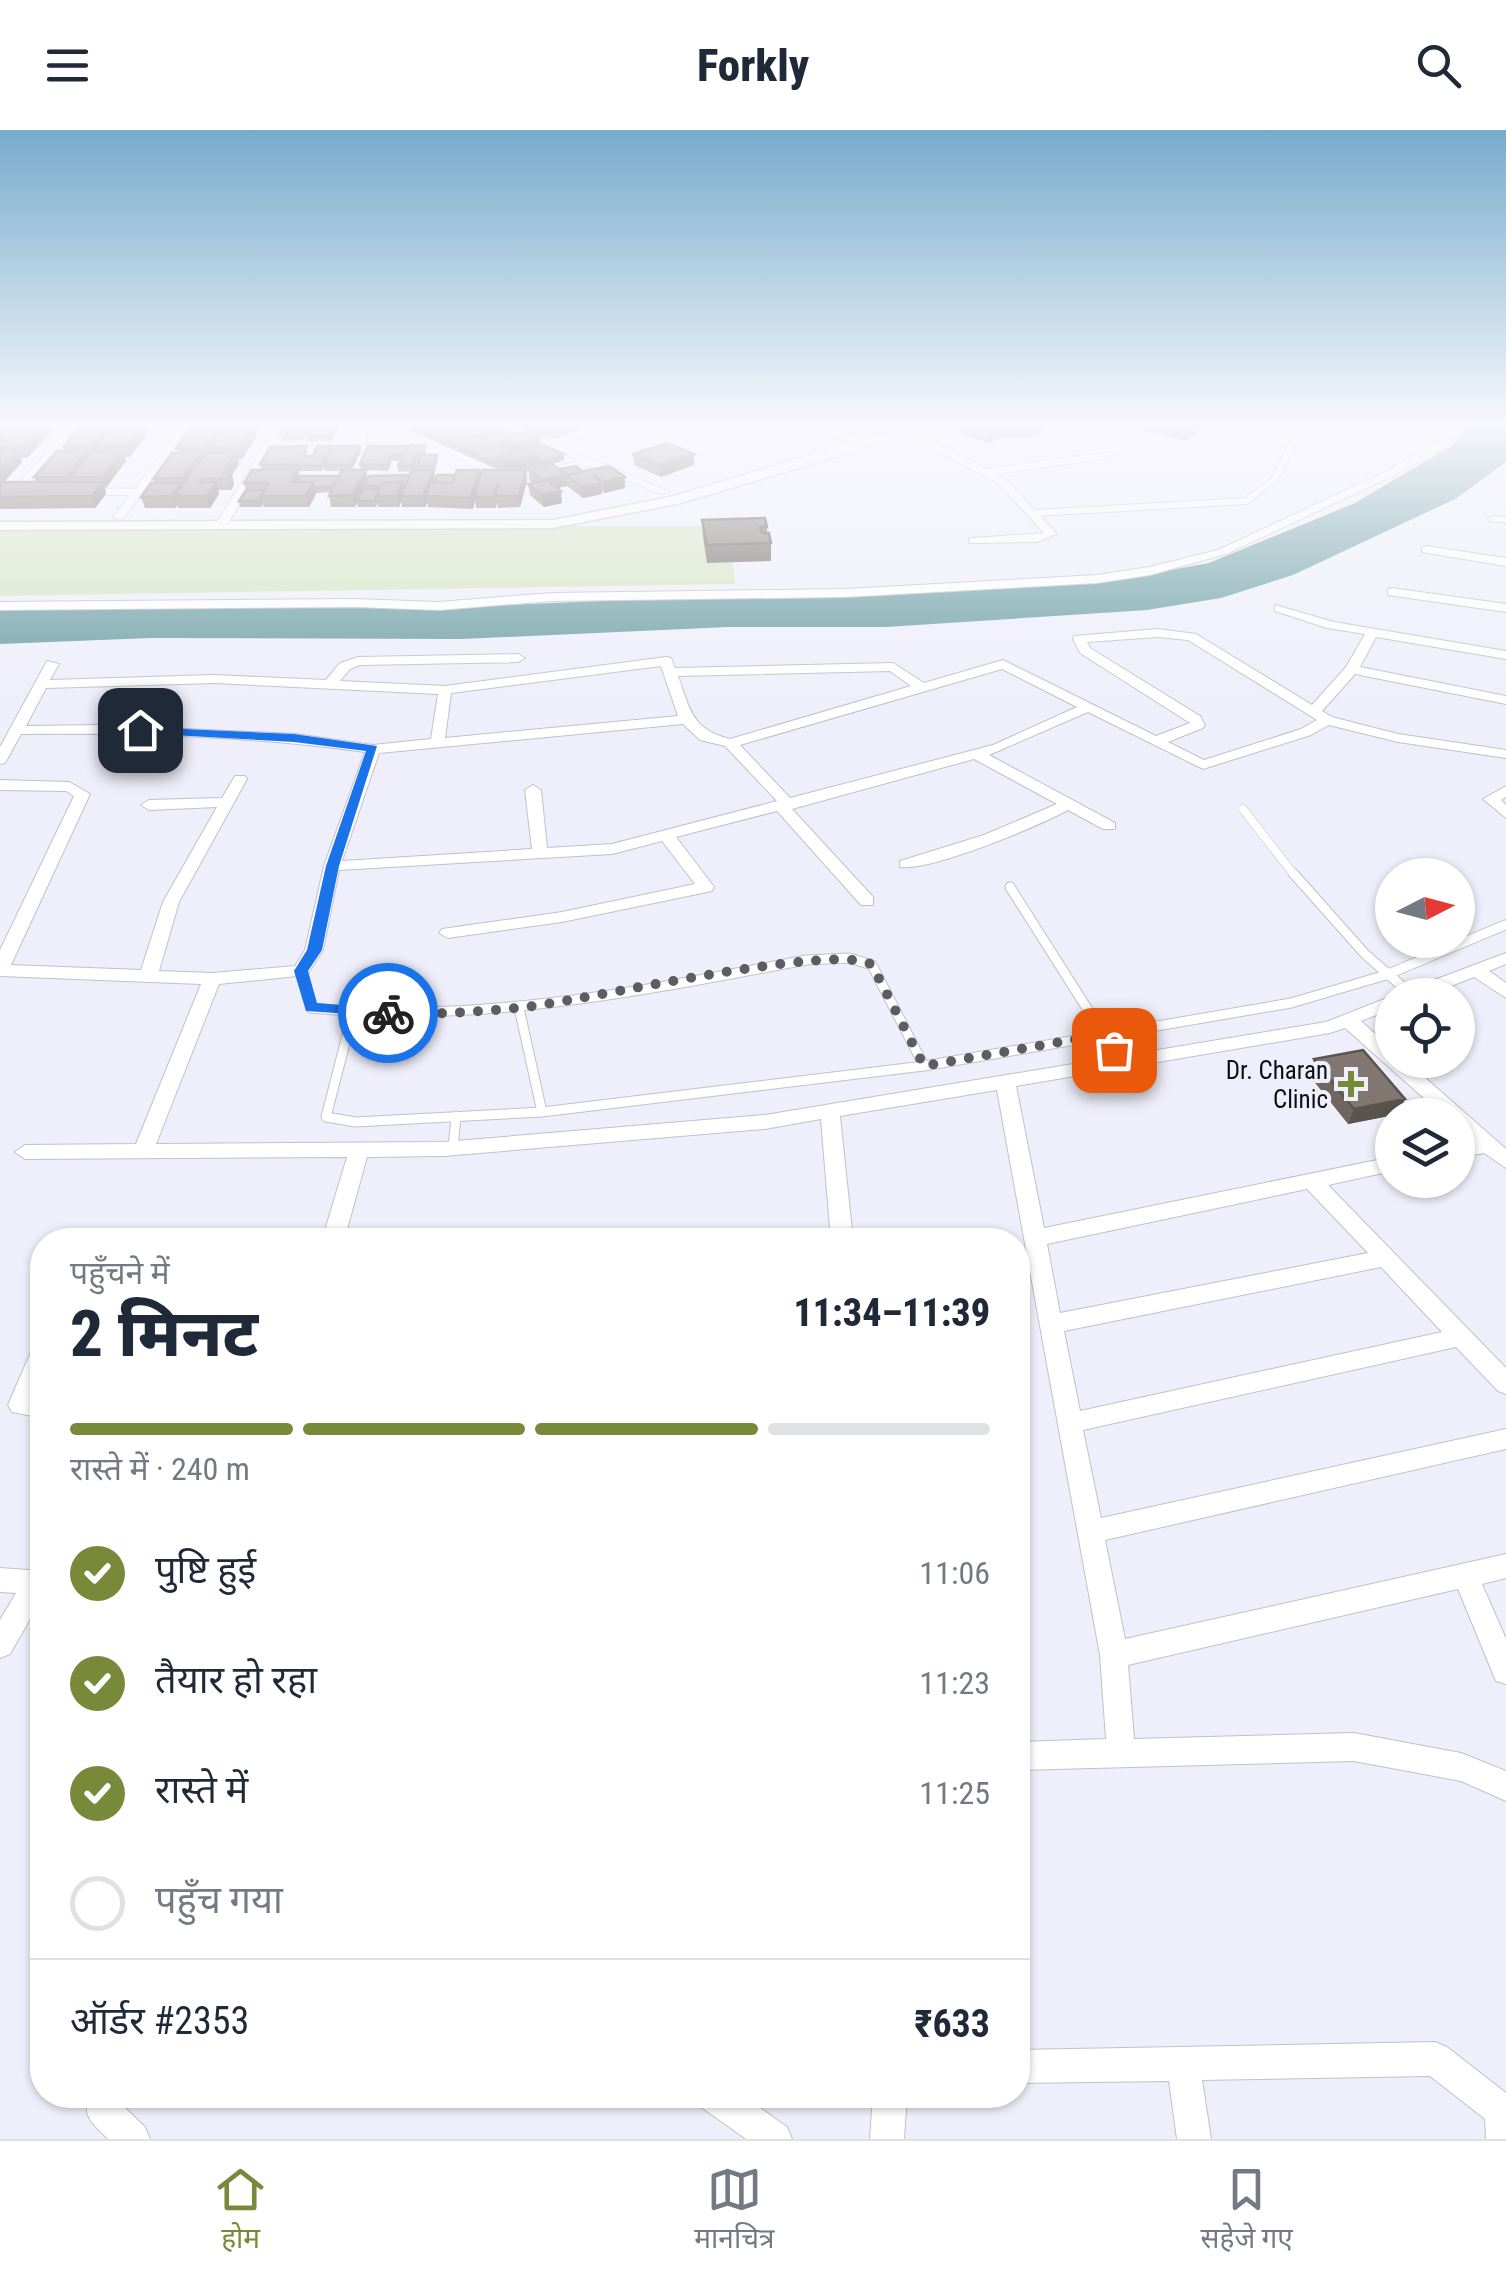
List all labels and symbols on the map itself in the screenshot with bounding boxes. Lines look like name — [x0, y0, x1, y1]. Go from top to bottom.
pin — [98, 688, 183, 773]
north arrow — [1375, 858, 1475, 958]
courier — [338, 963, 438, 1063]
pin — [1072, 1008, 1157, 1093]
place label: Dr. Charan Clinic — [1226, 1056, 1328, 1114]
marker: Dr. Charan Clinic — [1338, 1071, 1364, 1097]

